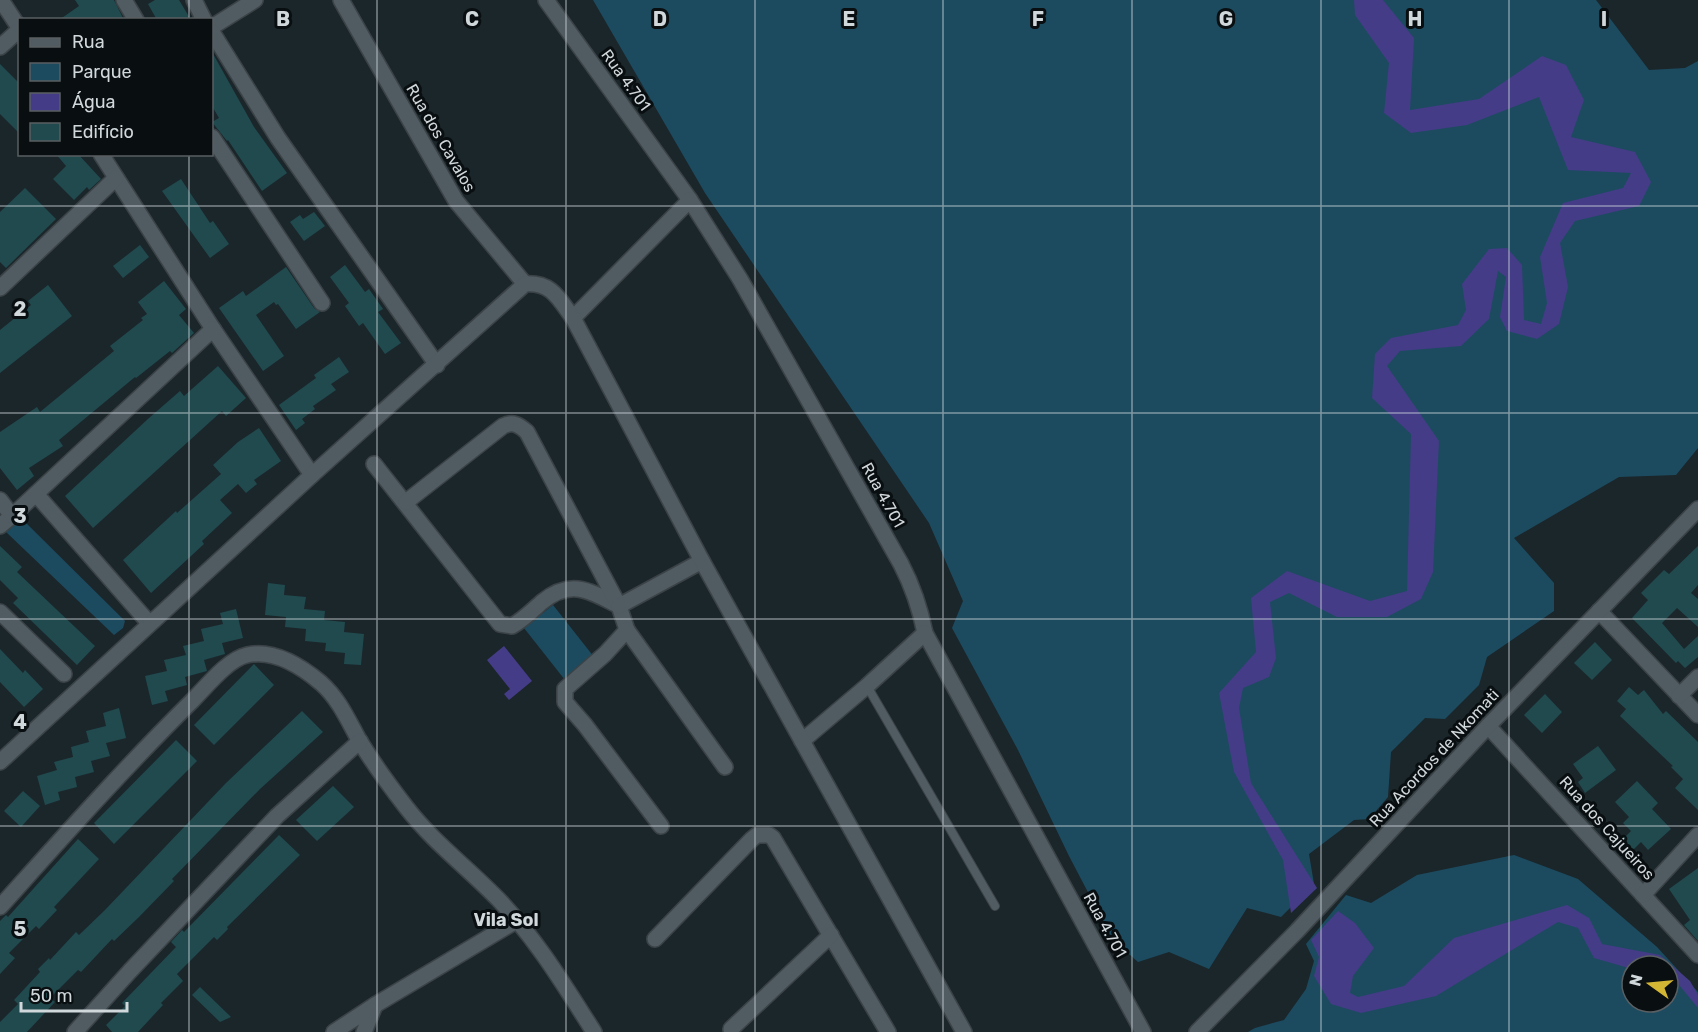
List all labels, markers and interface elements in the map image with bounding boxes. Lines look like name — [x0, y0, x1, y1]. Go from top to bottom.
text: B — [276, 7, 290, 31]
text: C — [465, 7, 479, 31]
text: D — [653, 7, 667, 31]
text: E — [843, 7, 855, 31]
text: F — [1032, 7, 1044, 31]
text: G — [1219, 7, 1233, 31]
text: H — [1408, 7, 1422, 31]
text: I — [1601, 7, 1607, 31]
legend — [18, 18, 213, 156]
text: Rua — [72, 31, 105, 53]
street label: Rua 4.701 — [597, 46, 655, 114]
text: Parque — [72, 61, 132, 83]
street label: Rua dos Cavalos — [402, 81, 480, 195]
text: Água — [72, 91, 115, 113]
text: Edifício — [72, 121, 134, 143]
text: 2 — [14, 297, 27, 321]
street label: Rua 4.701 — [857, 459, 909, 531]
text: 3 — [13, 504, 27, 528]
street label: Rua Acordos de Nkomati — [1365, 685, 1503, 831]
text: 4 — [13, 710, 27, 734]
street label: Rua dos Cajueiros — [1555, 772, 1659, 884]
street label: Rua 4.701 — [1079, 889, 1131, 961]
district label: Vila Sol — [473, 909, 539, 931]
text: 5 — [14, 917, 27, 941]
north arrow — [1620, 954, 1680, 1014]
text: N — [1625, 972, 1647, 988]
scale bar — [21, 975, 128, 1013]
text: 50 m — [30, 985, 73, 1007]

